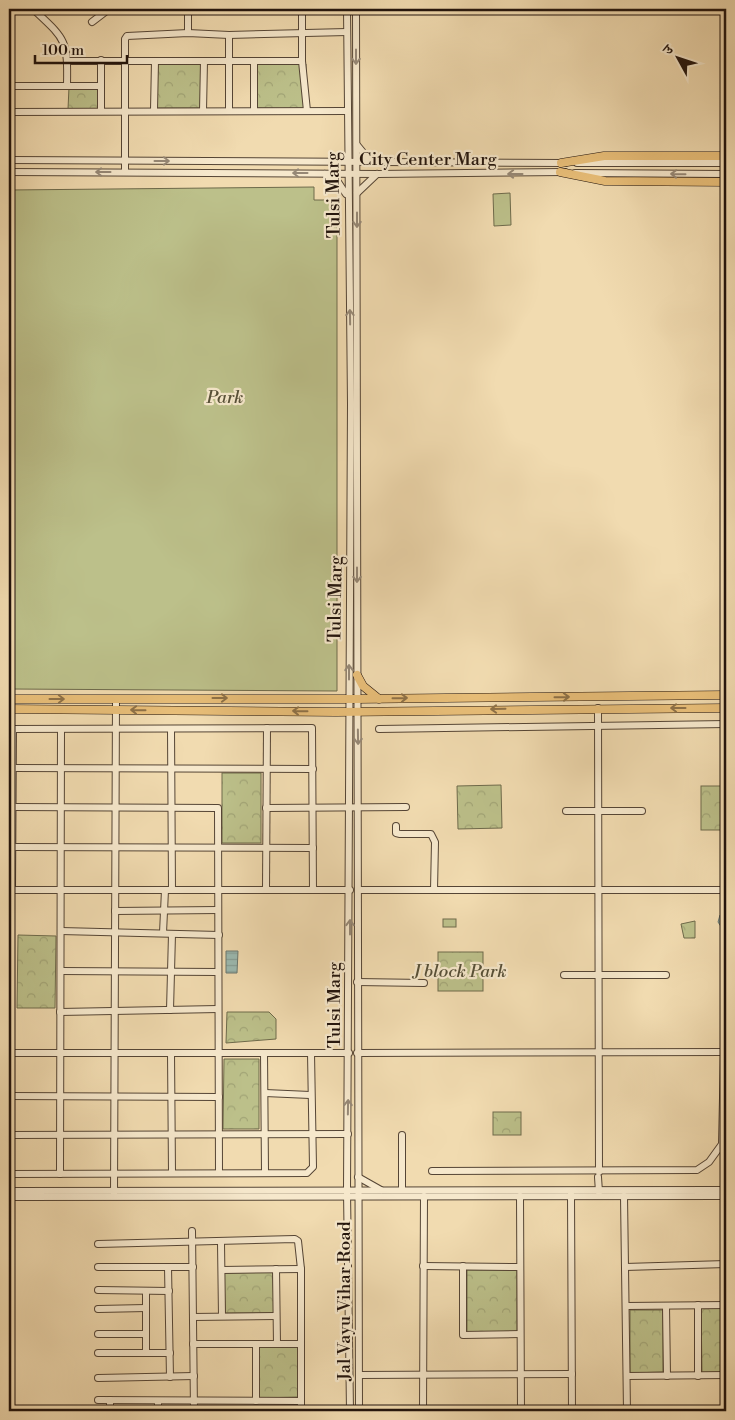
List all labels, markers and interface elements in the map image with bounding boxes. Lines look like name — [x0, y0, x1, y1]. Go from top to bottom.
scale bar — [35, 32, 128, 64]
north arrow — [652, 32, 702, 82]
text: 100 m — [42, 41, 84, 60]
text: उ — [659, 41, 679, 60]
one-way arrow — [351, 49, 361, 65]
street label: City Center Marg — [359, 148, 498, 171]
street label: Tulsi Marg — [321, 151, 346, 238]
one-way arrow — [154, 156, 170, 166]
one-way arrow — [95, 167, 111, 177]
one-way arrow — [292, 168, 308, 178]
one-way arrow — [507, 169, 524, 179]
one-way arrow — [670, 169, 686, 179]
one-way arrow — [352, 212, 362, 228]
one-way arrow — [345, 309, 355, 326]
park label: Park — [206, 386, 243, 409]
street label: Tulsi Marg — [323, 555, 348, 642]
one-way arrow — [352, 566, 362, 583]
one-way arrow — [344, 664, 354, 680]
one-way arrow — [554, 692, 570, 701]
one-way arrow — [212, 693, 228, 703]
one-way arrow — [49, 694, 65, 704]
one-way arrow — [392, 694, 408, 703]
one-way arrow — [670, 703, 686, 713]
one-way arrow — [490, 704, 506, 714]
one-way arrow — [130, 705, 146, 715]
one-way arrow — [292, 706, 308, 716]
one-way arrow — [353, 729, 363, 745]
one-way arrow — [345, 919, 355, 936]
park label: J block Park — [411, 960, 507, 983]
street label: Tulsi Marg — [323, 961, 346, 1048]
one-way arrow — [343, 1099, 353, 1116]
street label: Jal Vayu Vihar Road — [333, 1220, 356, 1382]

